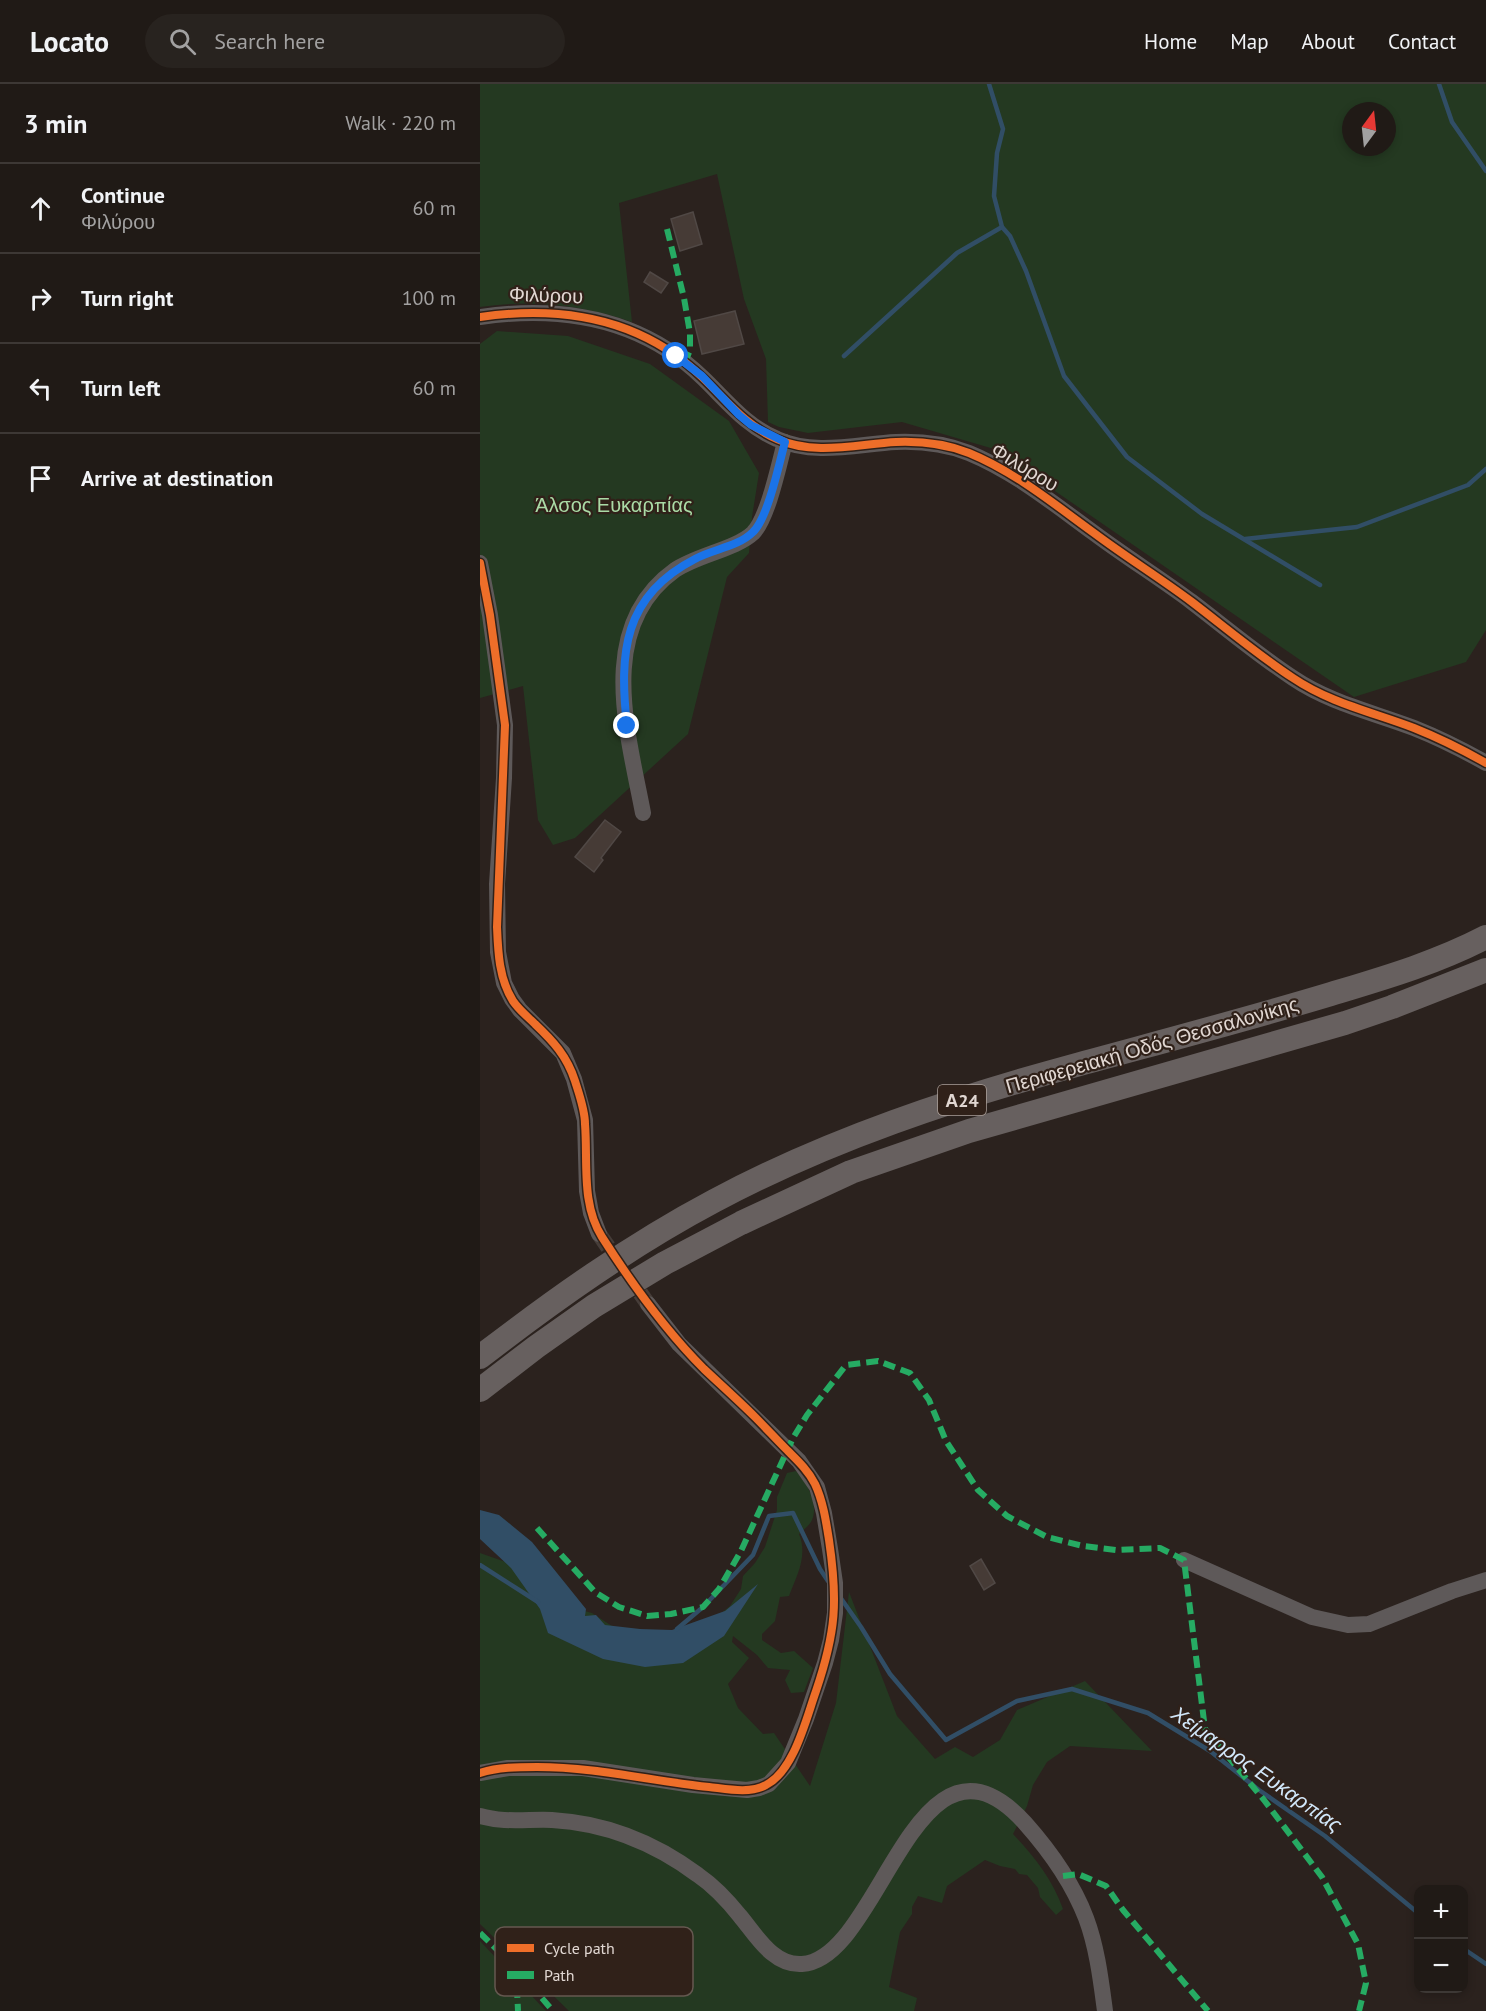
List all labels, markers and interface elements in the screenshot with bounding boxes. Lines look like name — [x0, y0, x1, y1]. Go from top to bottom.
search box — [145, 14, 565, 68]
text: Locato — [30, 23, 109, 60]
icon: search — [166, 25, 199, 58]
text: Search here — [214, 27, 325, 55]
text: Home — [1144, 28, 1197, 55]
text: Map — [1230, 28, 1269, 55]
text: About — [1302, 28, 1355, 55]
text: Contact — [1388, 28, 1456, 55]
north arrow — [1342, 102, 1396, 156]
text: 3 min — [24, 107, 87, 140]
text: Walk · 220 m — [345, 110, 456, 136]
text: Continue — [81, 181, 165, 209]
icon: ahead — [24, 192, 57, 225]
text: 60 m — [413, 195, 456, 221]
text: Φιλύρου — [81, 209, 155, 235]
street label: Φιλύρου — [508, 281, 584, 309]
icon: right — [24, 282, 57, 315]
text: Turn right — [81, 284, 173, 312]
text: 100 m — [402, 285, 456, 311]
route start — [662, 342, 688, 368]
icon: left — [24, 372, 57, 405]
text: Turn left — [81, 374, 161, 402]
text: 60 m — [413, 375, 456, 401]
street label: Φιλύρου — [986, 437, 1064, 497]
icon: arrive — [24, 462, 57, 495]
text: Arrive at destination — [81, 464, 273, 492]
park label: Άλσος Ευκαρπίας — [535, 492, 693, 518]
route end — [613, 712, 639, 738]
street label: Περιφερειακή Οδός Θεσσαλονίκης — [1003, 991, 1302, 1099]
road number: Α24 — [938, 1085, 986, 1115]
water label: Χείμαρρος Ευκαρπίας — [1166, 1699, 1348, 1839]
map controls — [1414, 1885, 1468, 1993]
button: + — [1414, 1885, 1468, 1939]
legend — [495, 1927, 693, 1996]
text: Cycle path — [544, 1938, 615, 1958]
button: − — [1414, 1939, 1468, 1993]
text: Path — [544, 1965, 575, 1985]

